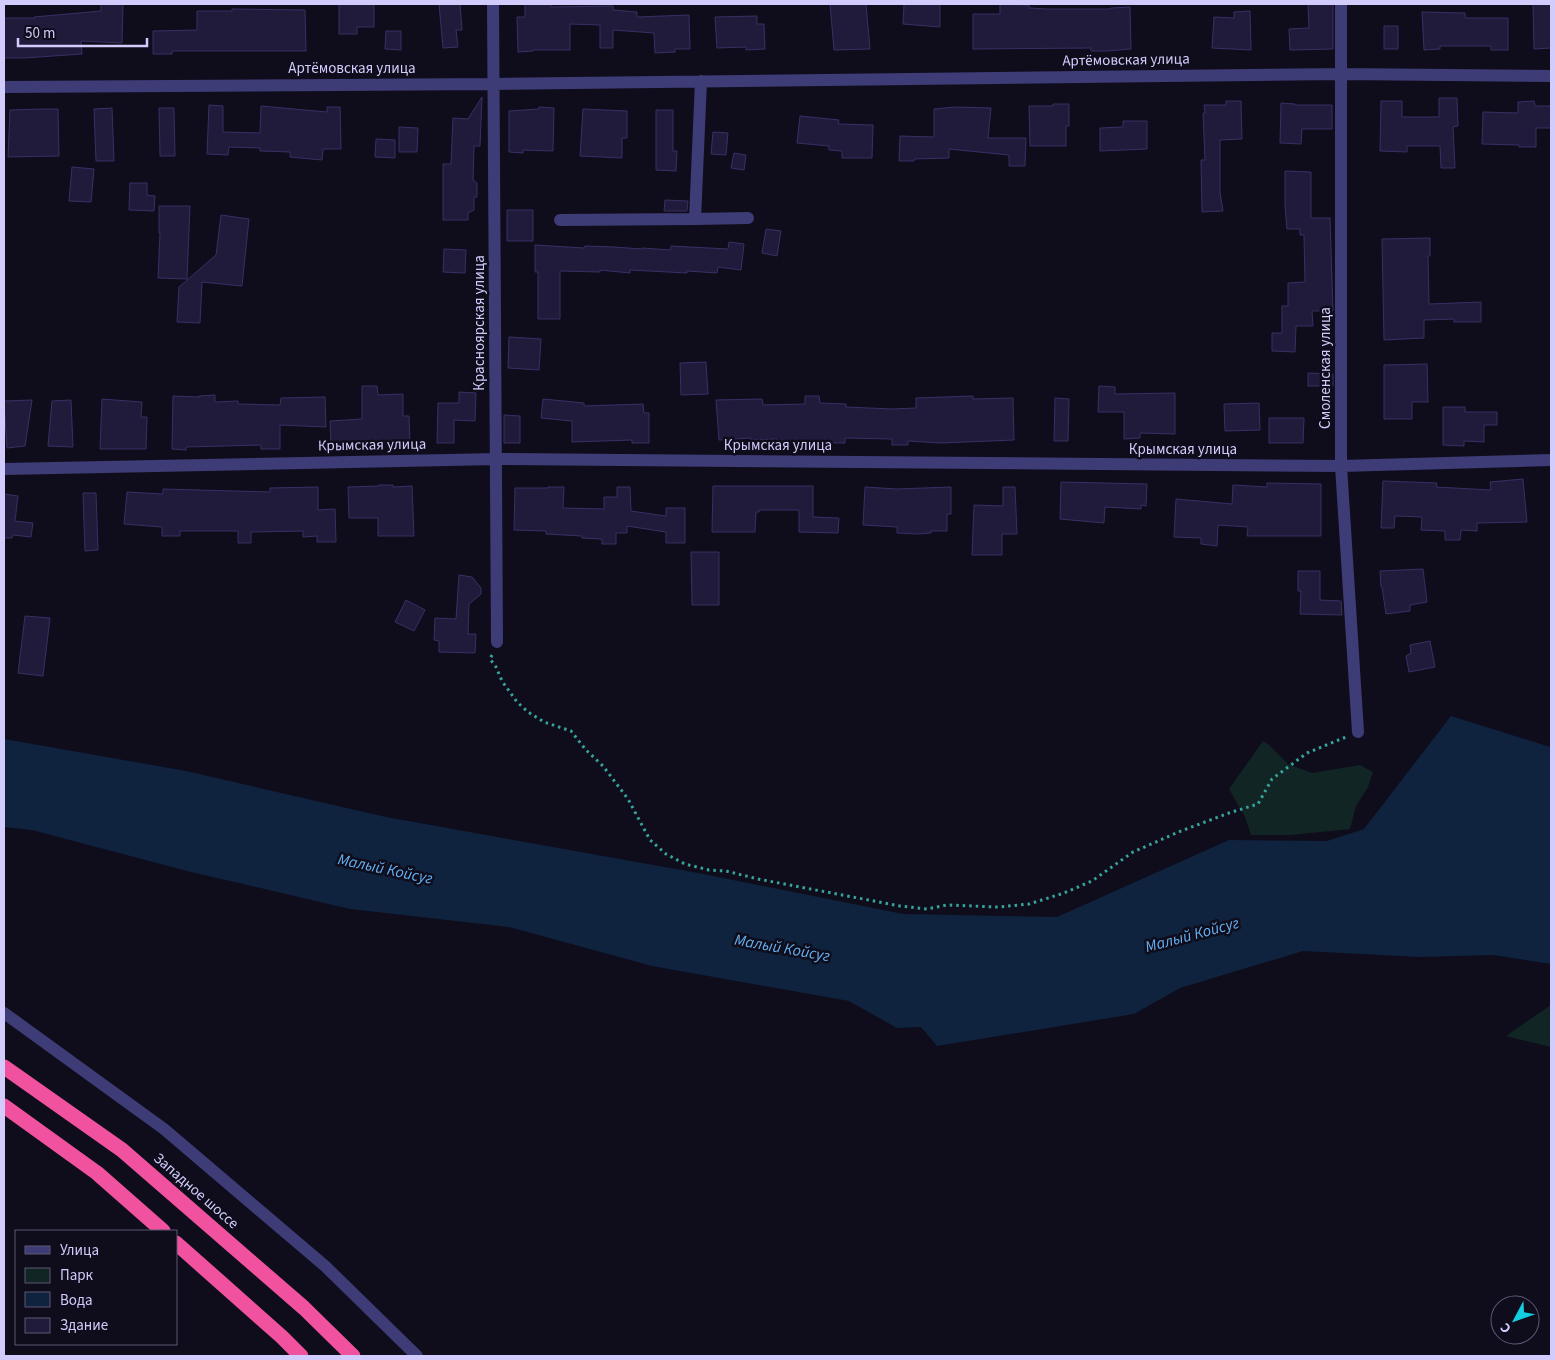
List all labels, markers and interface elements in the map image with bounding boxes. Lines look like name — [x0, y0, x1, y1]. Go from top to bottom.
scale bar — [18, 15, 146, 47]
text: 50 m — [25, 23, 55, 44]
street label: Артёмовская улица — [1062, 48, 1190, 72]
street label: Артёмовская улица — [288, 58, 416, 79]
street label: Красноярская улица — [469, 255, 490, 391]
street label: Смоленская улица — [1315, 307, 1336, 429]
street label: Крымская улица — [318, 434, 426, 456]
street label: Крымская улица — [724, 435, 832, 456]
street label: Крымская улица — [1129, 439, 1237, 460]
water label: Малый Койсуг — [336, 848, 435, 890]
water label: Малый Койсуг — [1143, 912, 1242, 958]
water label: Малый Койсуг — [733, 929, 832, 967]
street label: Западное шоссе — [149, 1148, 243, 1234]
legend — [15, 1230, 178, 1345]
text: Улица — [60, 1240, 99, 1261]
text: Парк — [60, 1265, 94, 1286]
text: Вода — [60, 1290, 93, 1311]
north arrow — [1490, 1295, 1540, 1345]
text: Здание — [60, 1315, 108, 1336]
text: С — [1496, 1318, 1516, 1338]

